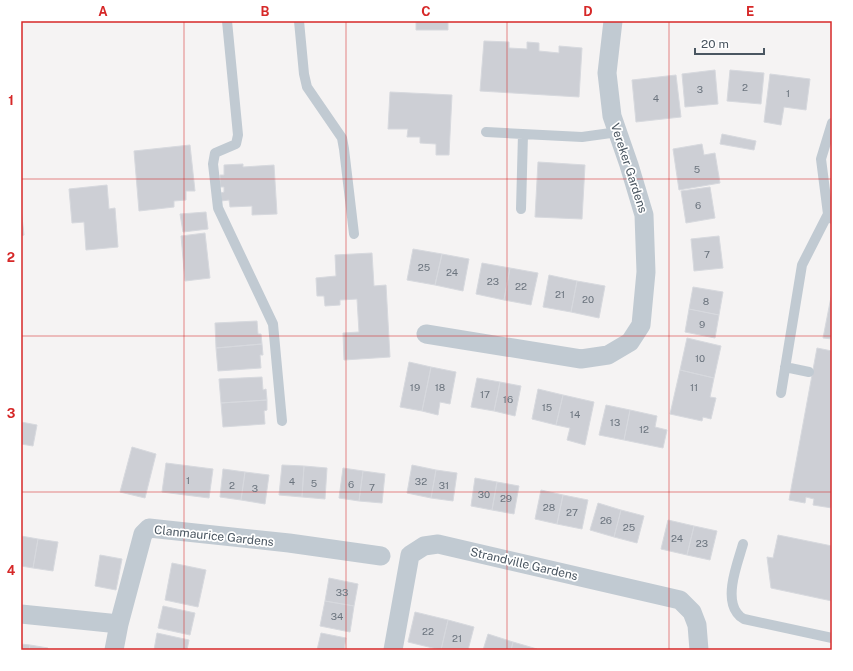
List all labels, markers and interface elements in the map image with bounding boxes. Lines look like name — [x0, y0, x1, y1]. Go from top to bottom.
text: A — [98, 4, 108, 19]
text: B — [261, 4, 270, 19]
text: C — [421, 4, 431, 19]
text: D — [583, 4, 593, 19]
text: E — [746, 4, 754, 19]
scale bar — [695, 30, 764, 56]
text: 20 m — [701, 37, 729, 51]
house number: 2 — [742, 81, 748, 93]
house number: 3 — [697, 83, 703, 95]
house number: 1 — [786, 87, 790, 99]
house number: 4 — [653, 92, 659, 104]
text: 1 — [8, 93, 14, 108]
street label: Vereker Gardens — [608, 121, 650, 215]
house number: 5 — [694, 163, 700, 175]
house number: 6 — [695, 199, 701, 211]
house number: 7 — [704, 248, 710, 260]
text: 2 — [7, 250, 15, 265]
house number: 25 — [418, 261, 430, 273]
house number: 24 — [446, 266, 458, 278]
house number: 23 — [487, 275, 499, 287]
house number: 22 — [515, 280, 527, 292]
house number: 21 — [555, 288, 565, 300]
house number: 20 — [582, 293, 594, 305]
house number: 8 — [703, 295, 709, 307]
house number: 9 — [699, 318, 705, 330]
house number: 10 — [695, 352, 705, 364]
house number: 19 — [410, 381, 420, 393]
house number: 18 — [435, 381, 445, 393]
house number: 11 — [690, 381, 698, 393]
house number: 17 — [480, 388, 490, 400]
house number: 16 — [503, 393, 513, 405]
house number: 15 — [542, 401, 552, 413]
text: 3 — [7, 406, 16, 421]
house number: 14 — [570, 408, 580, 420]
house number: 13 — [610, 416, 620, 428]
house number: 12 — [639, 423, 649, 435]
house number: 1 — [186, 474, 190, 486]
house number: 4 — [289, 475, 295, 487]
house number: 32 — [415, 475, 427, 487]
house number: 5 — [311, 477, 317, 489]
house number: 6 — [348, 478, 354, 490]
house number: 2 — [229, 479, 235, 491]
house number: 31 — [439, 479, 449, 491]
house number: 7 — [369, 481, 375, 493]
house number: 3 — [252, 482, 258, 494]
house number: 30 — [478, 488, 490, 500]
house number: 29 — [500, 492, 512, 504]
house number: 28 — [543, 501, 555, 513]
house number: 27 — [566, 506, 578, 518]
house number: 26 — [600, 514, 612, 526]
house number: 25 — [623, 521, 635, 533]
street label: Clanmaurice Gardens — [154, 523, 274, 549]
house number: 24 — [671, 532, 683, 544]
house number: 23 — [696, 537, 708, 549]
street label: Strandville Gardens — [469, 545, 579, 583]
text: 4 — [7, 563, 16, 578]
house number: 33 — [336, 586, 348, 598]
house number: 34 — [331, 610, 343, 622]
house number: 22 — [422, 625, 434, 637]
house number: 21 — [452, 632, 462, 644]

